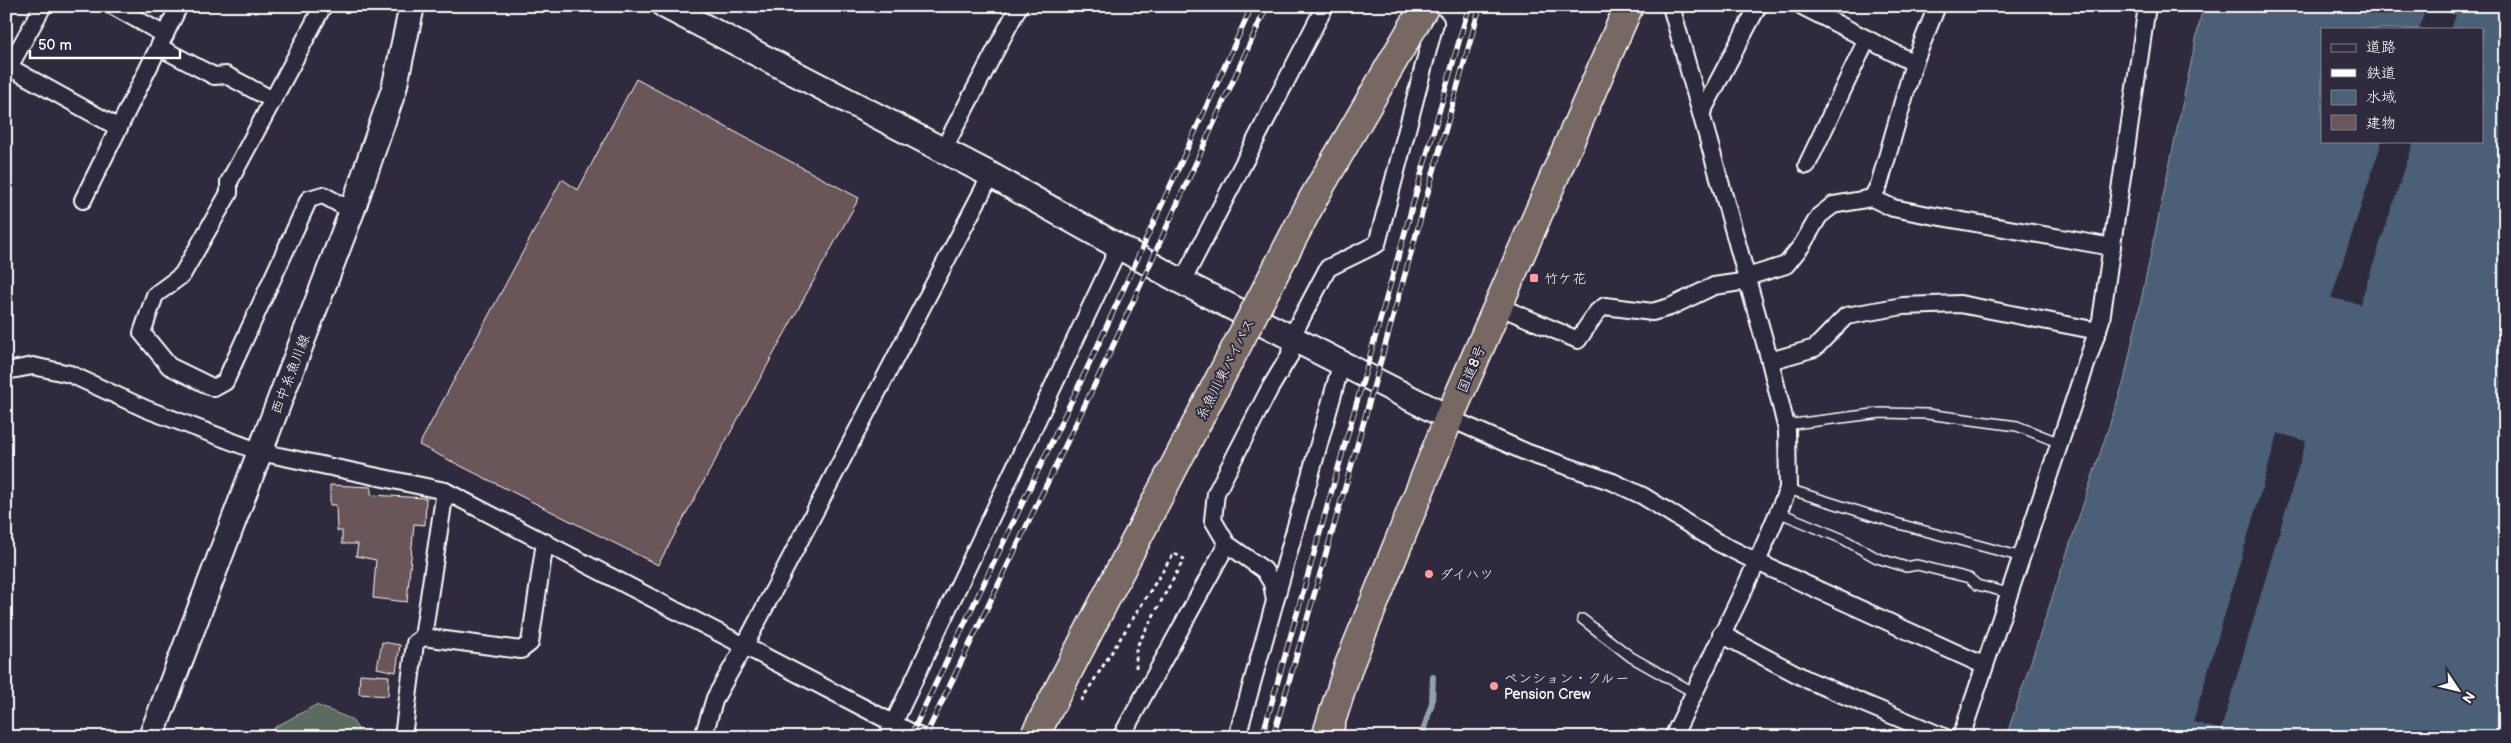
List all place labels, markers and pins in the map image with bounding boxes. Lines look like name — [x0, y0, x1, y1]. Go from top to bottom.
place label: 竹ケ花 — [1544, 270, 1586, 287]
marker: 竹ケ花 — [1528, 272, 1540, 284]
place label: ダイハツ — [1439, 566, 1494, 583]
marker: ダイハツ — [1423, 568, 1435, 580]
place label: ペンション・クルー Pension Crew — [1504, 670, 1629, 703]
marker: ペンション・クルー Pension Crew — [1488, 680, 1500, 692]

